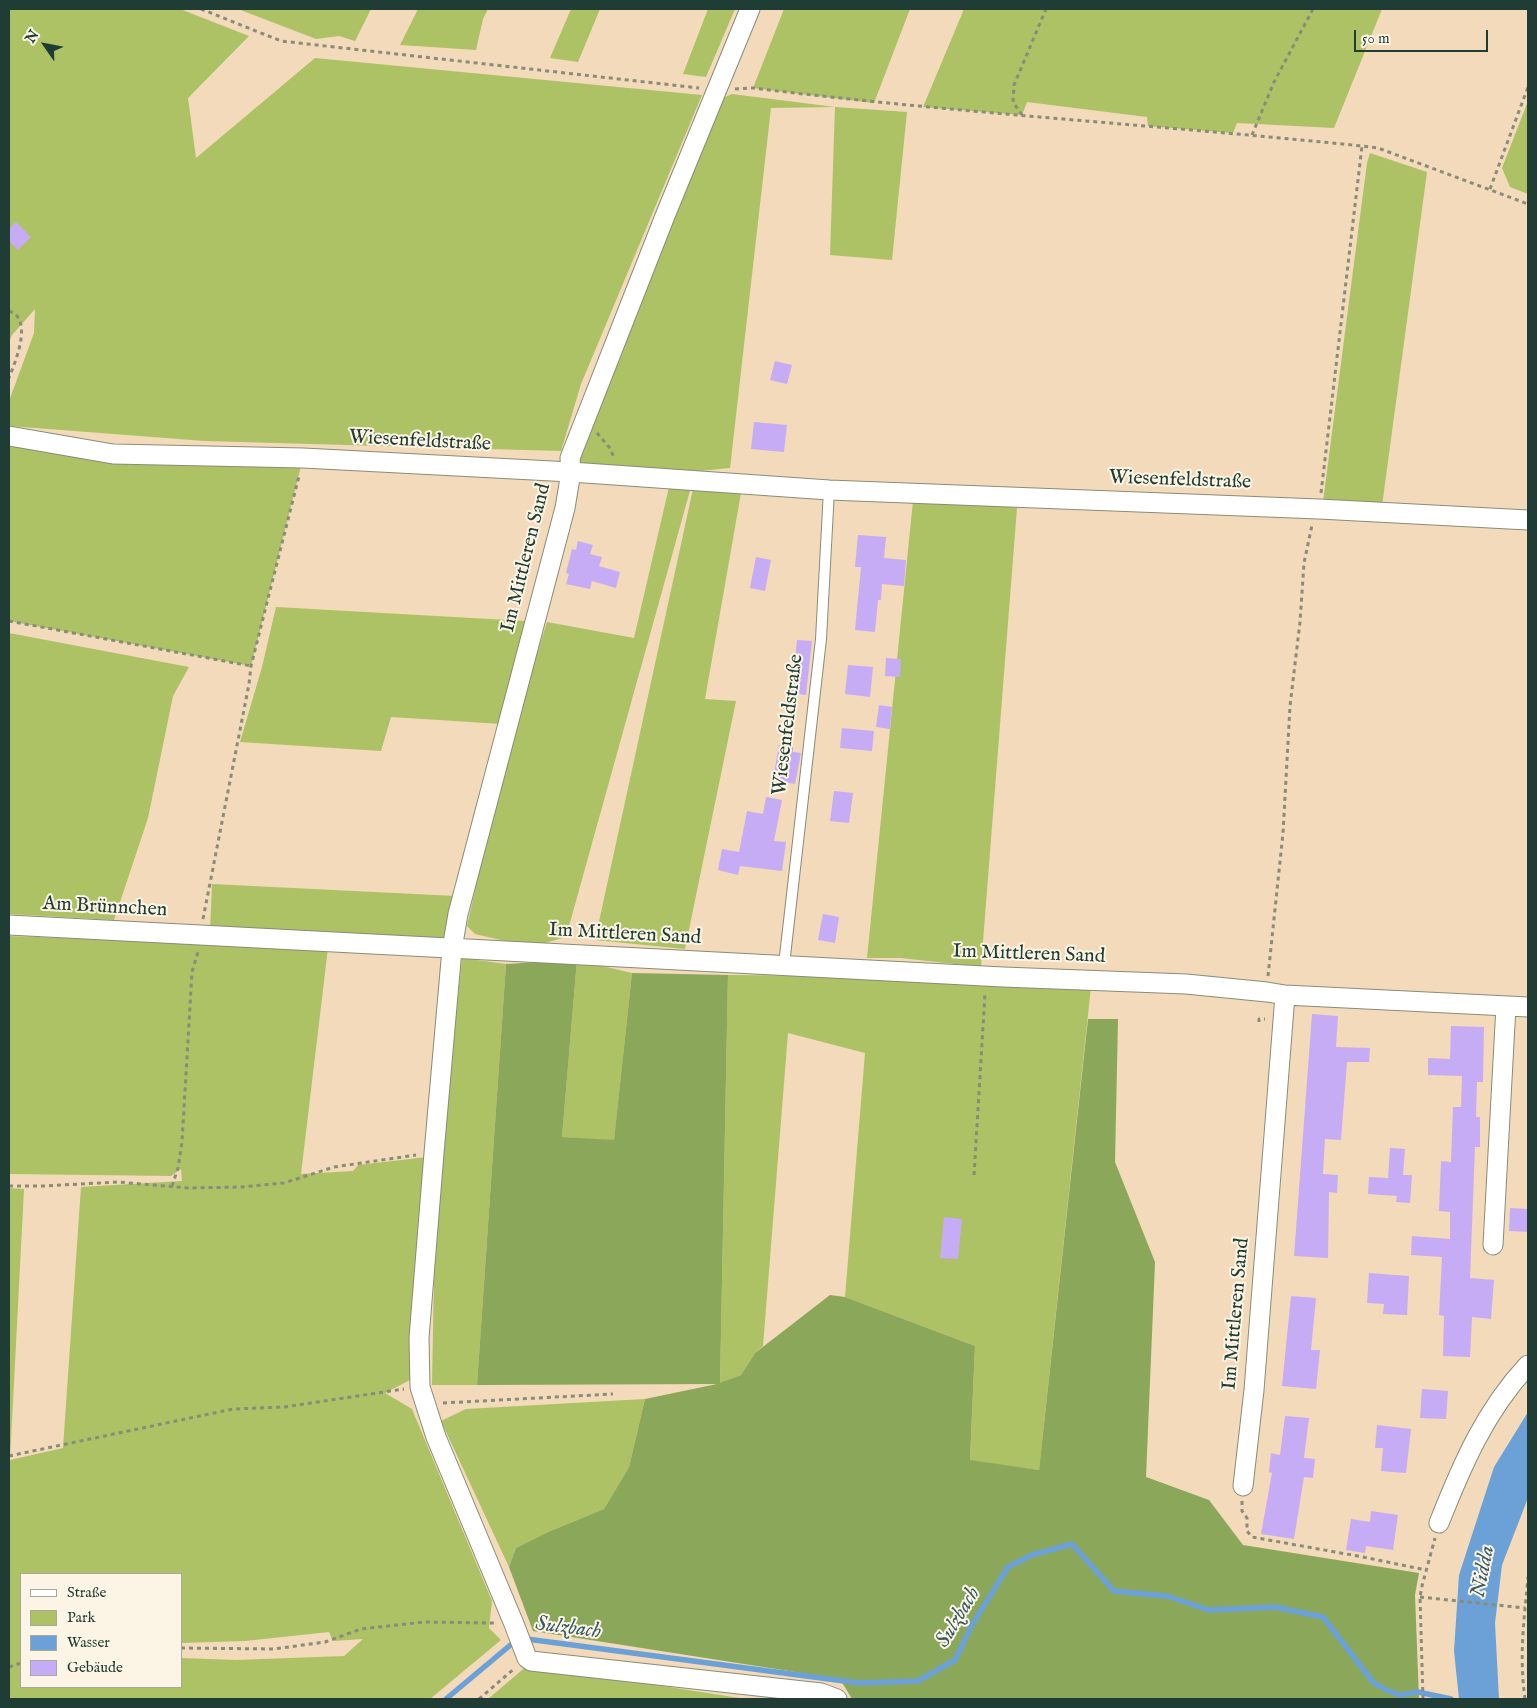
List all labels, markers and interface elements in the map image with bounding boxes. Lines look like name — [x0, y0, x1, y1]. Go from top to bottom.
north arrow — [20, 20, 70, 70]
scale bar — [1357, 20, 1491, 52]
text: N — [22, 27, 43, 47]
text: 50 m — [1362, 29, 1390, 48]
street label: Wiesenfeldstraße — [348, 426, 492, 458]
street label: Wiesenfeldstraße — [1109, 467, 1251, 495]
street label: Im Mittleren Sand — [497, 481, 557, 635]
street label: Wiesenfeldstraße — [768, 653, 810, 797]
street label: Am Brünnchen — [42, 893, 168, 923]
street label: Im Mittleren Sand — [548, 919, 702, 951]
street label: Im Mittleren Sand — [952, 940, 1106, 970]
street label: Im Mittleren Sand — [1218, 1237, 1256, 1391]
water label: Nidda — [1467, 1544, 1501, 1600]
legend — [20, 1573, 182, 1688]
text: Straße — [67, 1583, 106, 1602]
water label: Sulzbach — [931, 1583, 987, 1653]
text: Park — [67, 1608, 96, 1627]
water label: Sulzbach — [534, 1612, 602, 1646]
text: Wasser — [67, 1633, 110, 1652]
text: Gebäude — [67, 1658, 123, 1677]

